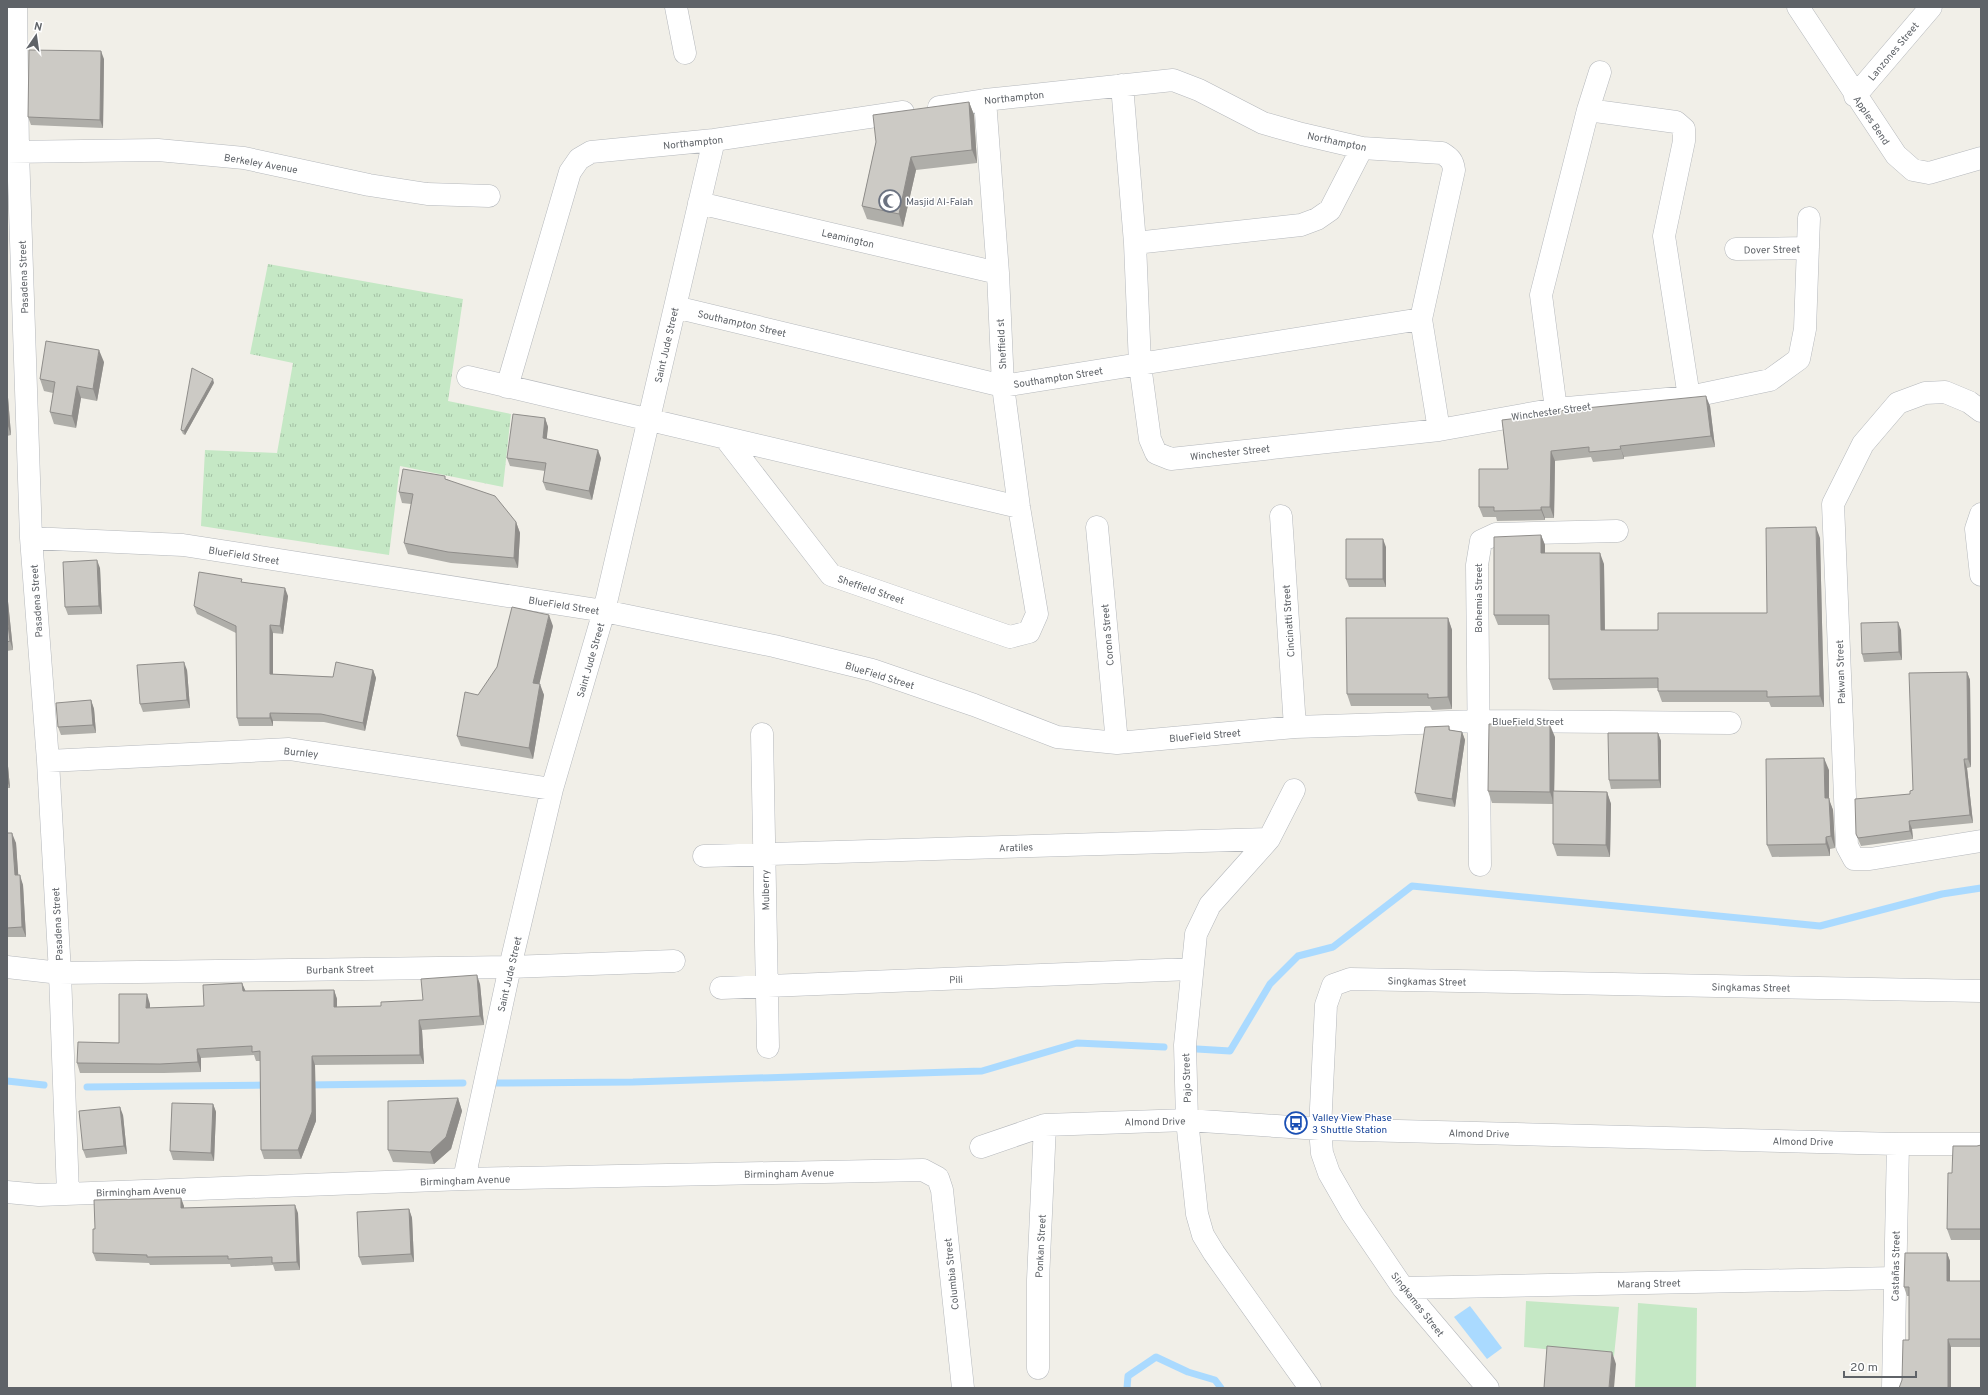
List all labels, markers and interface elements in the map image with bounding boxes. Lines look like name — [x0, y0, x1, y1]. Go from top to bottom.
north arrow — [16, 16, 56, 56]
text: N — [33, 20, 43, 35]
street label: Lanzones Street — [1866, 20, 1923, 84]
street label: Northampton — [983, 89, 1045, 108]
street label: Apples Bend — [1850, 94, 1892, 148]
street label: Northampton — [1306, 130, 1368, 155]
street label: Northampton — [662, 134, 724, 153]
street label: Berkeley Avenue — [223, 152, 299, 177]
mosque icon: Masjid Al-Falah — [877, 188, 903, 214]
place label: Masjid Al-Falah — [906, 196, 973, 209]
street label: Leamington — [820, 227, 875, 252]
street label: Pasadena Street — [17, 240, 32, 314]
street label: Dover Street — [1744, 244, 1801, 257]
street label: Saint Jude Street — [652, 306, 683, 384]
street label: Southampton Street — [696, 308, 787, 341]
street label: Sheffield st — [995, 318, 1010, 370]
street label: Southampton Street — [1013, 365, 1104, 392]
street label: Winchester Street — [1511, 400, 1592, 425]
street label: Winchester Street — [1190, 443, 1271, 464]
street label: BlueField Street — [207, 544, 280, 569]
street label: Bohemia Street — [1473, 563, 1486, 633]
street label: Pasadena Street — [28, 564, 47, 638]
street label: Sheffield Street — [835, 573, 906, 608]
street label: Cincinatti Street — [1280, 584, 1299, 658]
street label: BlueField Street — [527, 594, 600, 619]
street label: Corona Street — [1099, 603, 1118, 666]
street label: Saint Jude Street — [575, 621, 608, 699]
street label: Pakwan Street — [1834, 639, 1849, 704]
street label: BlueField Street — [843, 660, 916, 693]
street label: BlueField Street — [1492, 716, 1564, 729]
street label: BlueField Street — [1169, 727, 1242, 746]
street label: Burnley — [283, 745, 319, 762]
street label: Aratiles — [999, 841, 1034, 856]
street label: Mulberry — [760, 870, 773, 910]
street label: Pasadena Street — [50, 887, 67, 961]
street label: Saint Jude Street — [495, 935, 526, 1013]
street label: Burbank Street — [306, 963, 374, 978]
street label: Pili — [949, 974, 963, 987]
street label: Singkamas Street — [1387, 975, 1467, 990]
street label: Singkamas Street — [1711, 981, 1791, 996]
street label: Pajo Street — [1180, 1053, 1195, 1103]
bus stop icon: Valley View Phase 3 Shuttle Station — [1283, 1110, 1309, 1136]
place label: Valley View Phase 3 Shuttle Station — [1312, 1112, 1392, 1137]
street label: Almond Drive — [1124, 1115, 1186, 1130]
street label: Almond Drive — [1448, 1127, 1510, 1142]
street label: Almond Drive — [1772, 1135, 1834, 1150]
street label: Birmingham Avenue — [744, 1167, 834, 1182]
street label: Birmingham Avenue — [420, 1173, 510, 1190]
street label: Birmingham Avenue — [96, 1184, 186, 1201]
street label: Ponkan Street — [1033, 1214, 1050, 1278]
street label: Castañas Street — [1889, 1230, 1904, 1302]
street label: Columbia Street — [942, 1237, 963, 1310]
street label: Singkamas Street — [1387, 1270, 1446, 1340]
street label: Marang Street — [1617, 1277, 1681, 1292]
scale bar — [1844, 1353, 1916, 1379]
text: 20 m — [1850, 1360, 1878, 1376]

